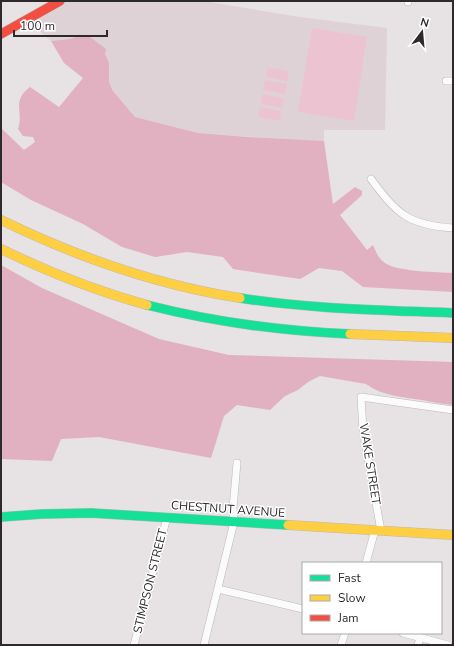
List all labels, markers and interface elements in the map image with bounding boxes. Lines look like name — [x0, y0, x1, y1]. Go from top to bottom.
scale bar — [14, 12, 107, 38]
north arrow — [402, 12, 442, 52]
text: N — [419, 15, 431, 31]
text: 100 m — [20, 18, 55, 34]
street label: WAKE STREET — [356, 422, 384, 507]
street label: CHESTNUT AVENUE — [170, 497, 286, 521]
street label: STIMPSON STREET — [129, 526, 171, 635]
legend — [302, 562, 442, 634]
text: Fast — [338, 570, 361, 586]
text: Slow — [338, 590, 366, 606]
text: Jam — [337, 610, 359, 626]

